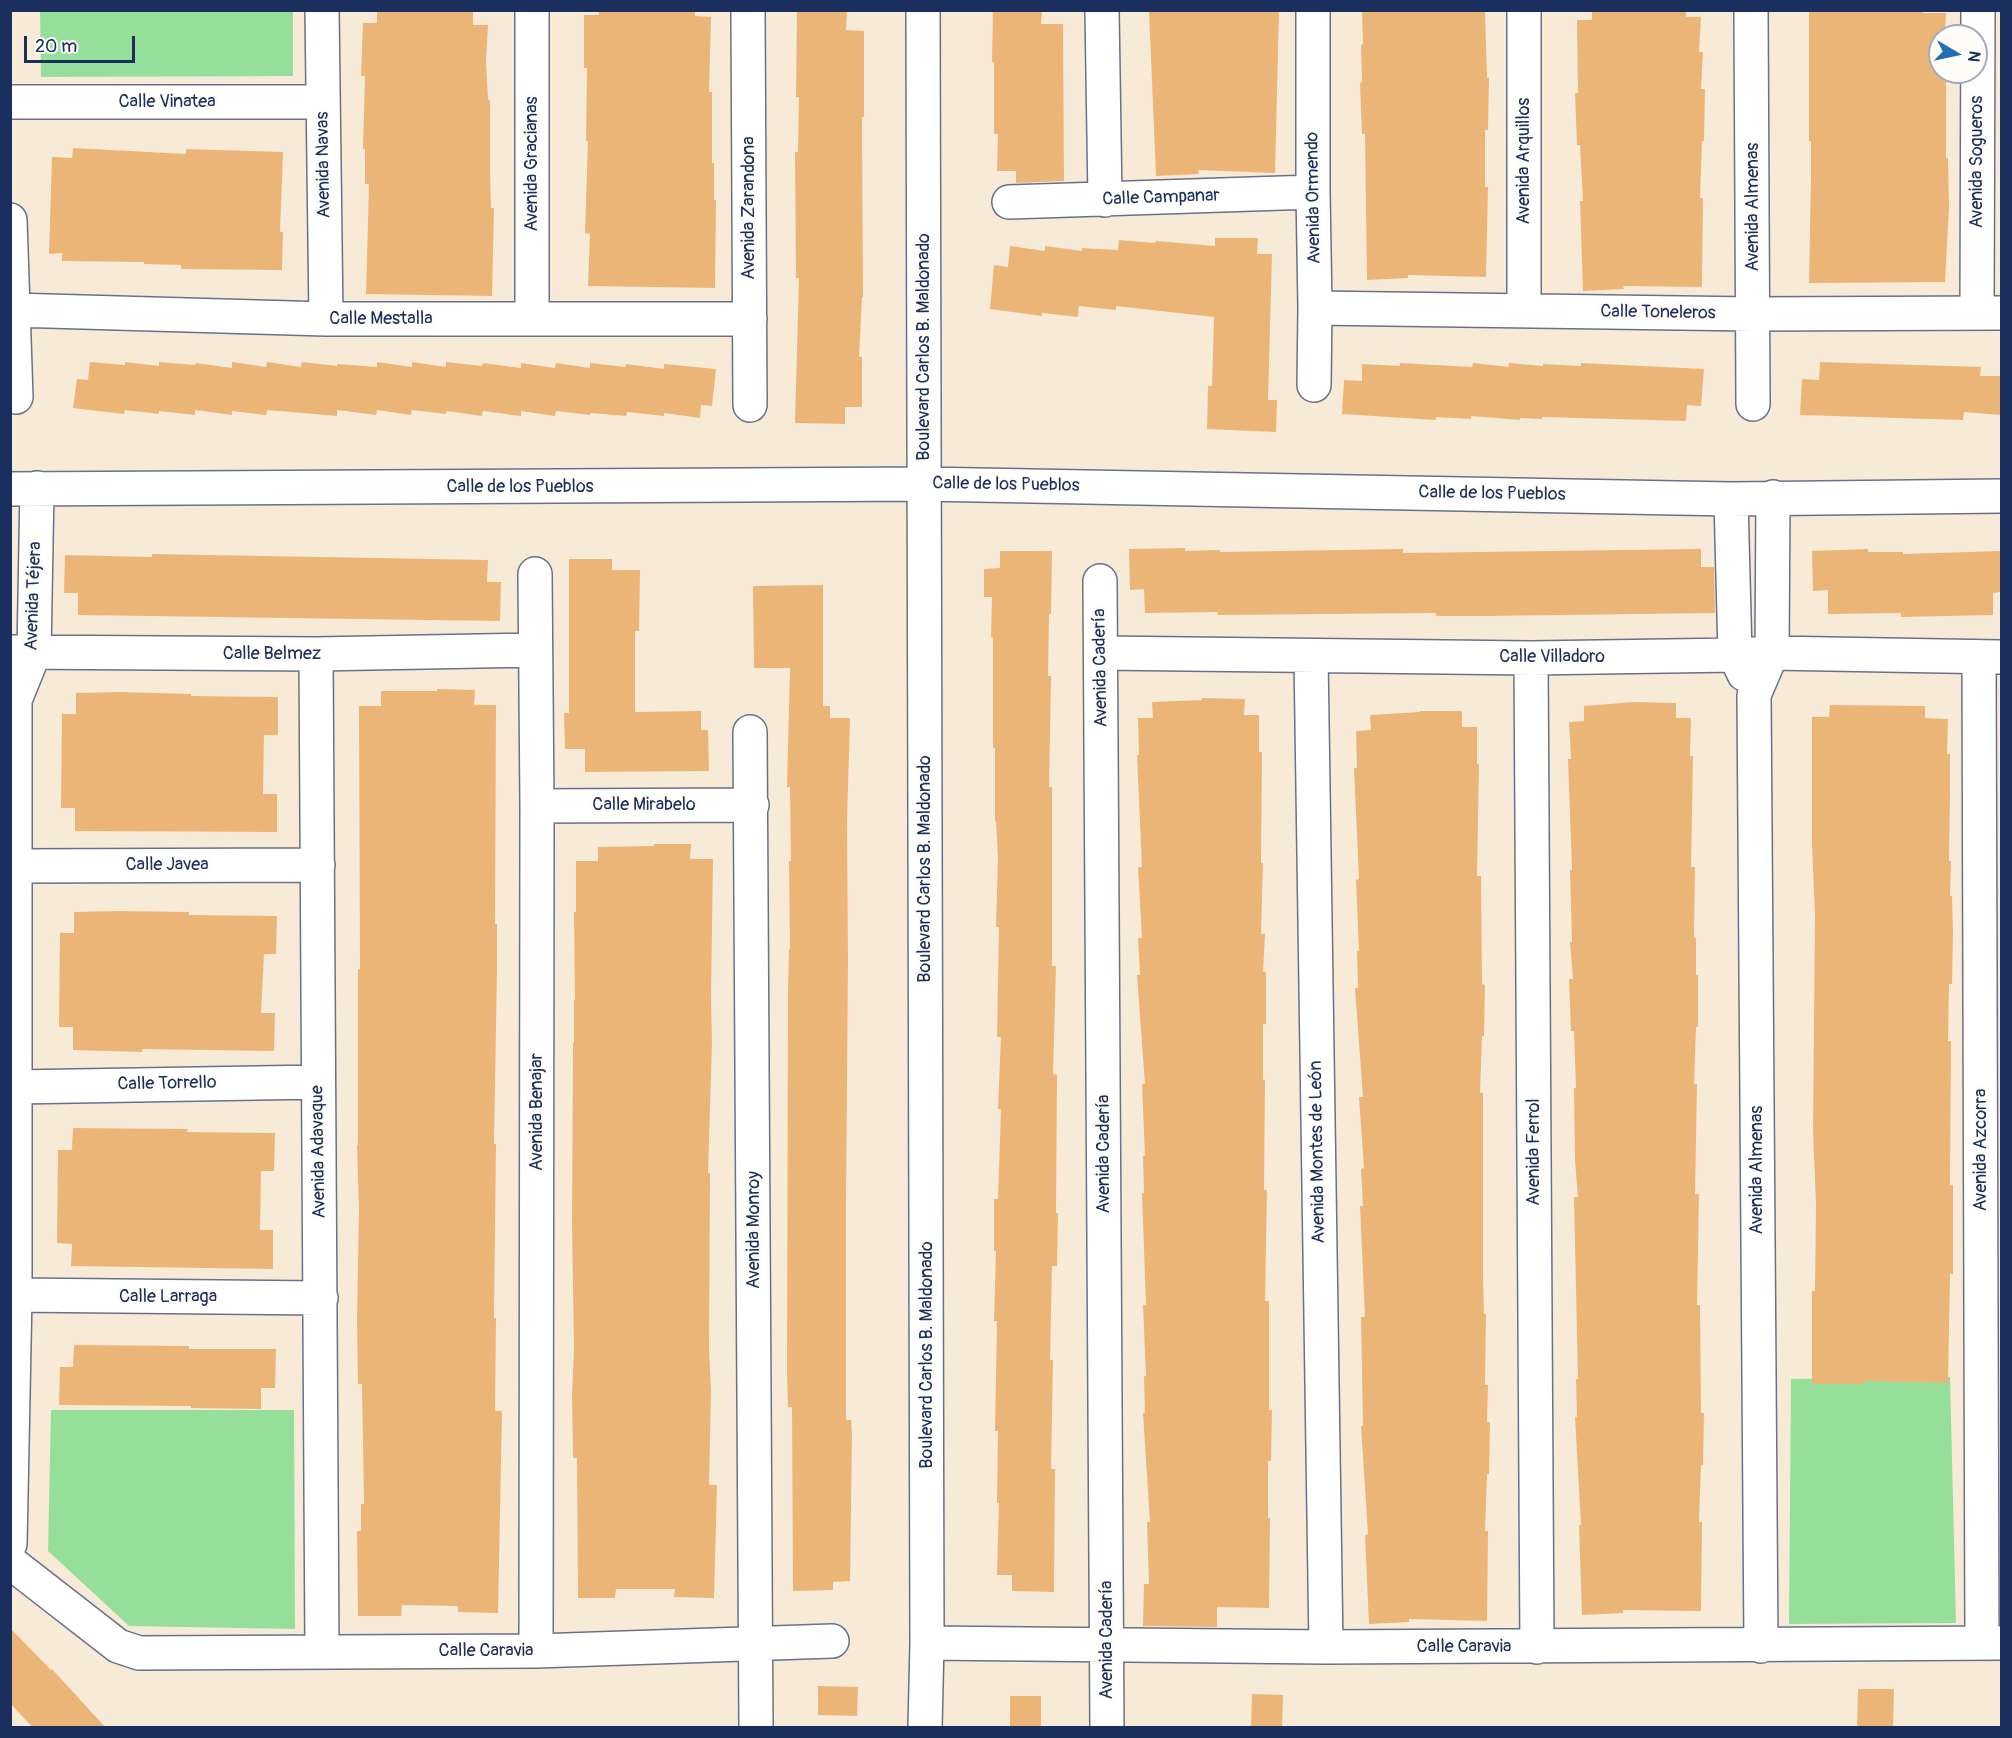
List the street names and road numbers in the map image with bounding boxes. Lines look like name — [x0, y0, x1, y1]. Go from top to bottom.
street label: Calle Vinatea — [118, 91, 216, 113]
street label: Avenida Gracianas — [521, 96, 543, 232]
street label: Avenida Sogueros — [1966, 96, 1988, 228]
street label: Avenida Arquillos — [1513, 98, 1535, 224]
street label: Avenida Navas — [312, 111, 336, 219]
street label: Avenida Ormendo — [1302, 132, 1326, 264]
street label: Avenida Zarandona — [738, 136, 760, 280]
street label: Avenida Almenas — [1742, 143, 1764, 271]
street label: Calle Campanar — [1102, 185, 1220, 211]
street label: Boulevard Carlos B. Maldonado — [913, 233, 935, 461]
street label: Calle Toneleros — [1600, 301, 1716, 325]
street label: Calle Mestalla — [329, 308, 433, 330]
street label: Calle de los Pueblos — [932, 473, 1080, 497]
street label: Calle de los Pueblos — [446, 476, 594, 498]
street label: Calle de los Pueblos — [1418, 482, 1566, 506]
street label: Avenida Téjera — [21, 541, 47, 651]
street label: Avenida Cadería — [1089, 608, 1113, 728]
street label: Calle Belmez — [223, 643, 321, 665]
street label: Calle Villadoro — [1499, 646, 1605, 668]
street label: Boulevard Carlos B. Maldonado — [914, 755, 936, 983]
street label: Calle Mirabelo — [592, 794, 696, 816]
street label: Calle Javea — [125, 854, 209, 876]
street label: Avenida Benajar — [526, 1053, 548, 1171]
street label: Avenida Montes de León — [1306, 1060, 1330, 1244]
street label: Calle Torrello — [117, 1072, 217, 1096]
street label: Avenida Adavaque — [307, 1085, 331, 1219]
street label: Avenida Azcorra — [1970, 1089, 1992, 1211]
street label: Avenida Cadería — [1093, 1095, 1115, 1213]
street label: Avenida Ferrol — [1523, 1098, 1545, 1206]
street label: Avenida Almenas — [1746, 1106, 1768, 1234]
street label: Avenida Monroy — [743, 1171, 765, 1289]
street label: Boulevard Carlos B. Maldonado — [916, 1241, 938, 1469]
street label: Calle Larraga — [119, 1286, 217, 1308]
street label: Avenida Cadería — [1096, 1581, 1118, 1699]
street label: Calle Caravia — [1417, 1636, 1511, 1658]
street label: Calle Caravia — [439, 1640, 533, 1662]

